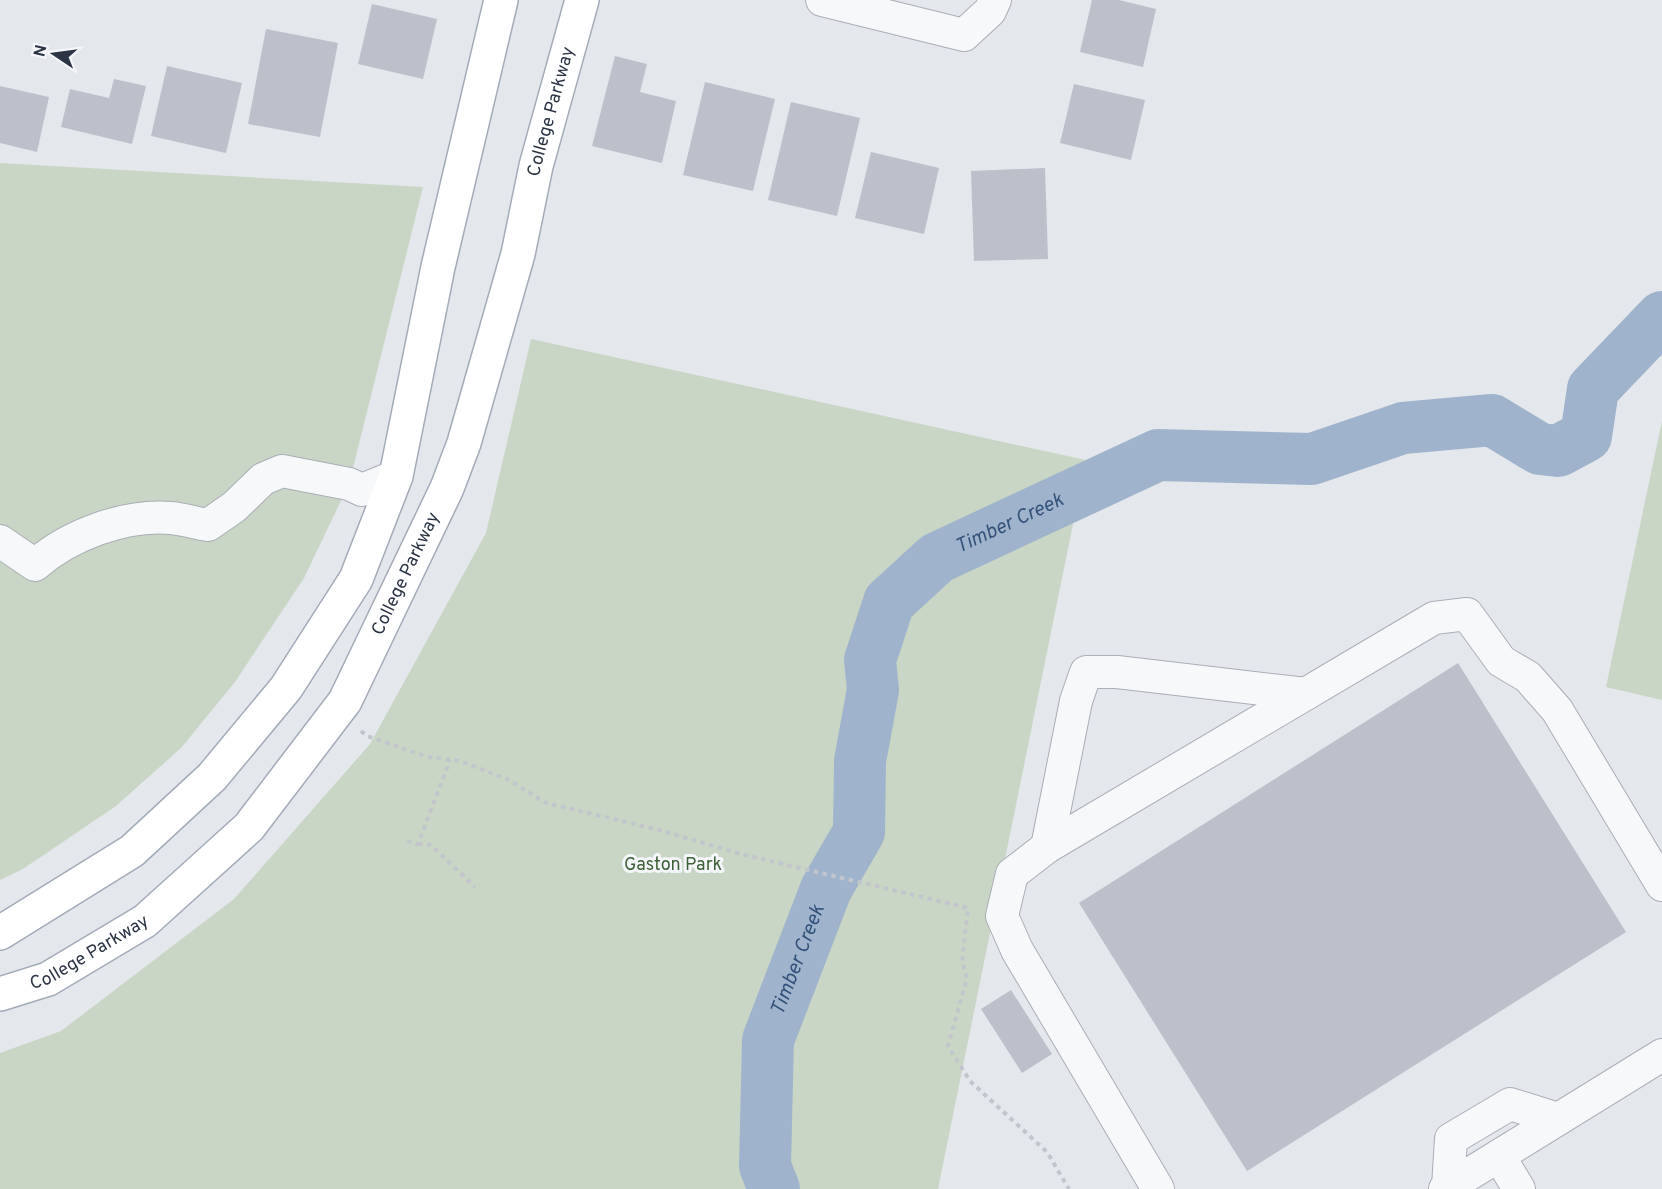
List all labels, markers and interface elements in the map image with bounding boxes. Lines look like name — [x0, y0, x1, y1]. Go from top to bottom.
north arrow — [24, 24, 84, 84]
text: N — [30, 43, 52, 59]
street label: College Parkway — [523, 44, 580, 179]
water label: Timber Creek — [951, 487, 1069, 561]
street label: College Parkway — [367, 508, 445, 639]
park label: Gaston Park — [624, 854, 722, 877]
water label: Timber Creek — [766, 901, 832, 1019]
street label: College Parkway — [27, 910, 153, 995]

